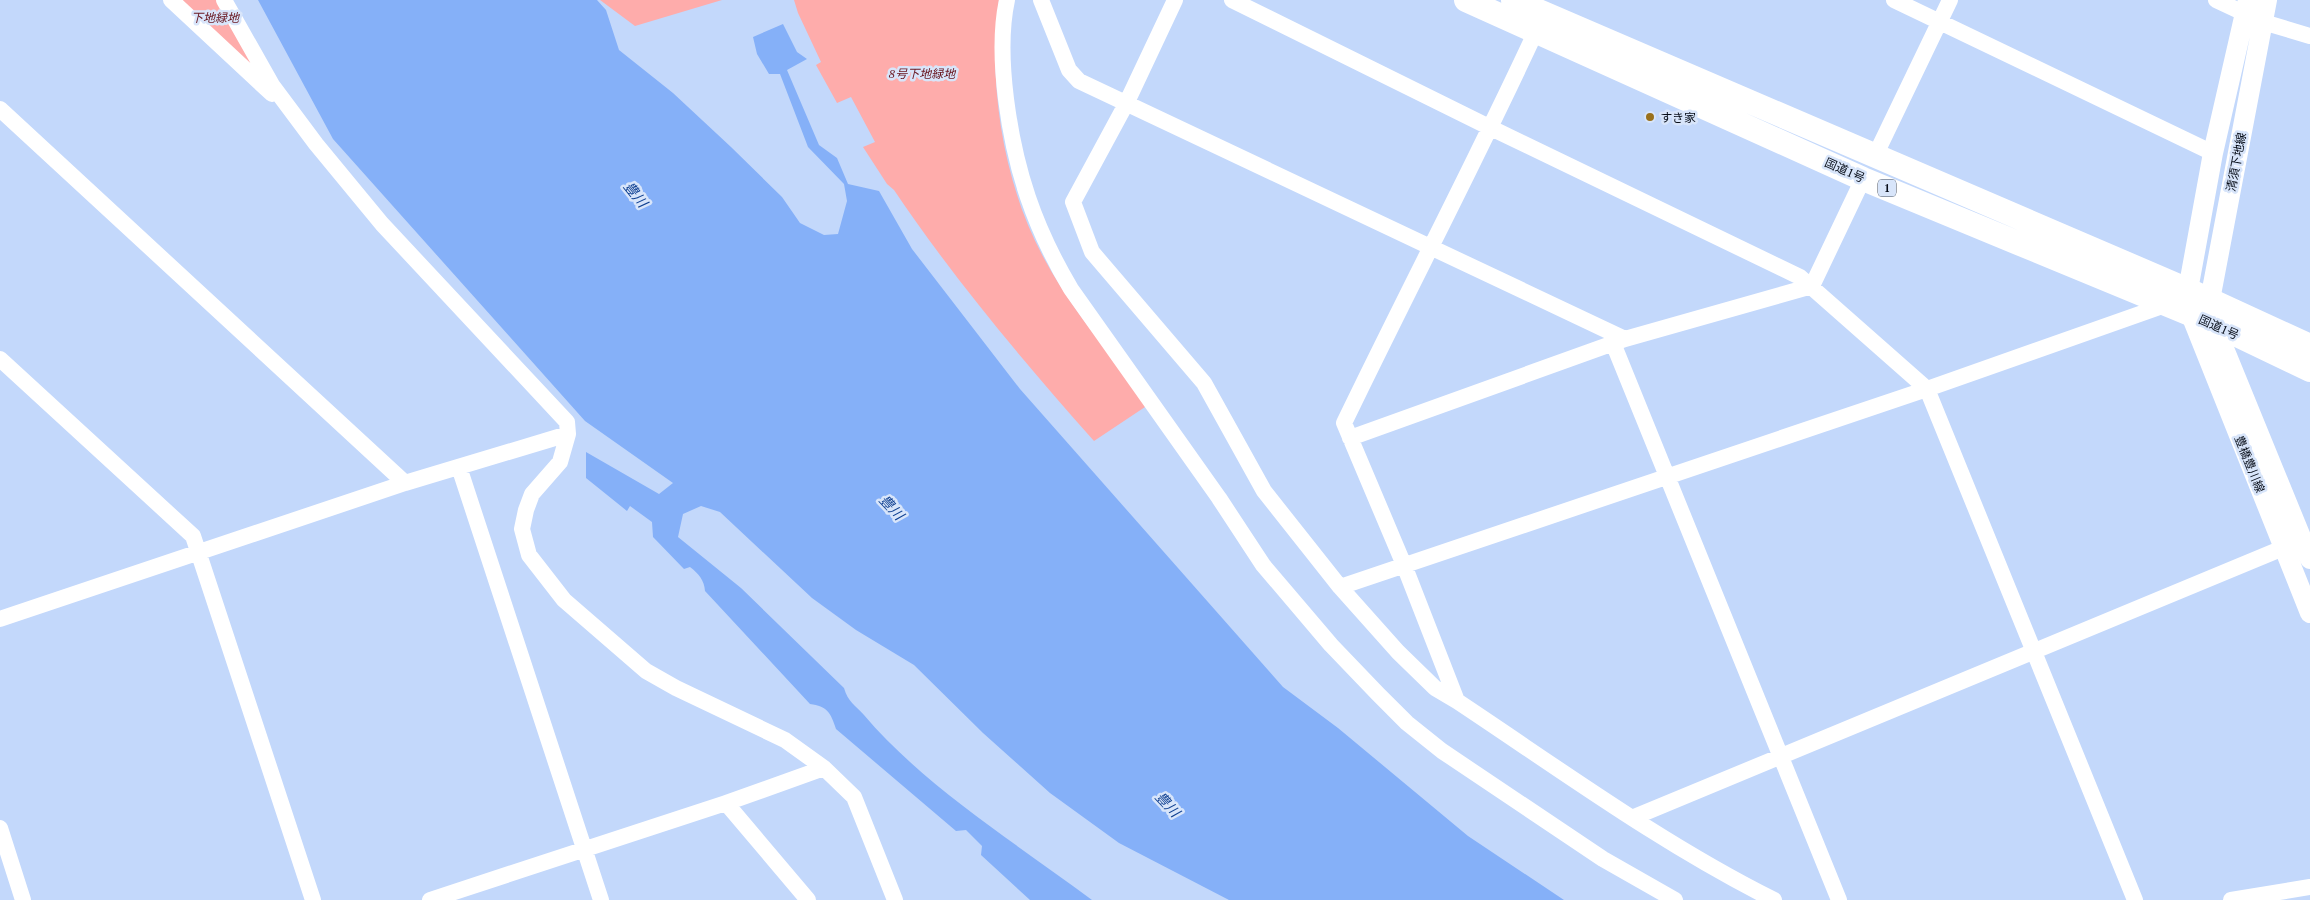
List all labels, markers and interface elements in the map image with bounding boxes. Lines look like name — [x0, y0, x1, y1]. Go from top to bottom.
park label: 下地緑地 — [191, 10, 241, 25]
park label: 8号下地緑地 — [889, 66, 957, 81]
place label: すき家 — [1660, 110, 1696, 125]
marker: すき家 — [1644, 111, 1656, 123]
street label: 清須下地線 — [2223, 131, 2249, 193]
street label: 国道1号 — [1823, 155, 1867, 185]
water label: 豊川 — [620, 177, 653, 212]
road number: 1 — [1878, 180, 1896, 197]
street label: 国道1号 — [2197, 312, 2241, 342]
street label: 豊橋豊川線 — [2232, 433, 2268, 495]
water label: 豊川 — [876, 490, 910, 525]
water label: 豊川 — [1152, 787, 1186, 822]

